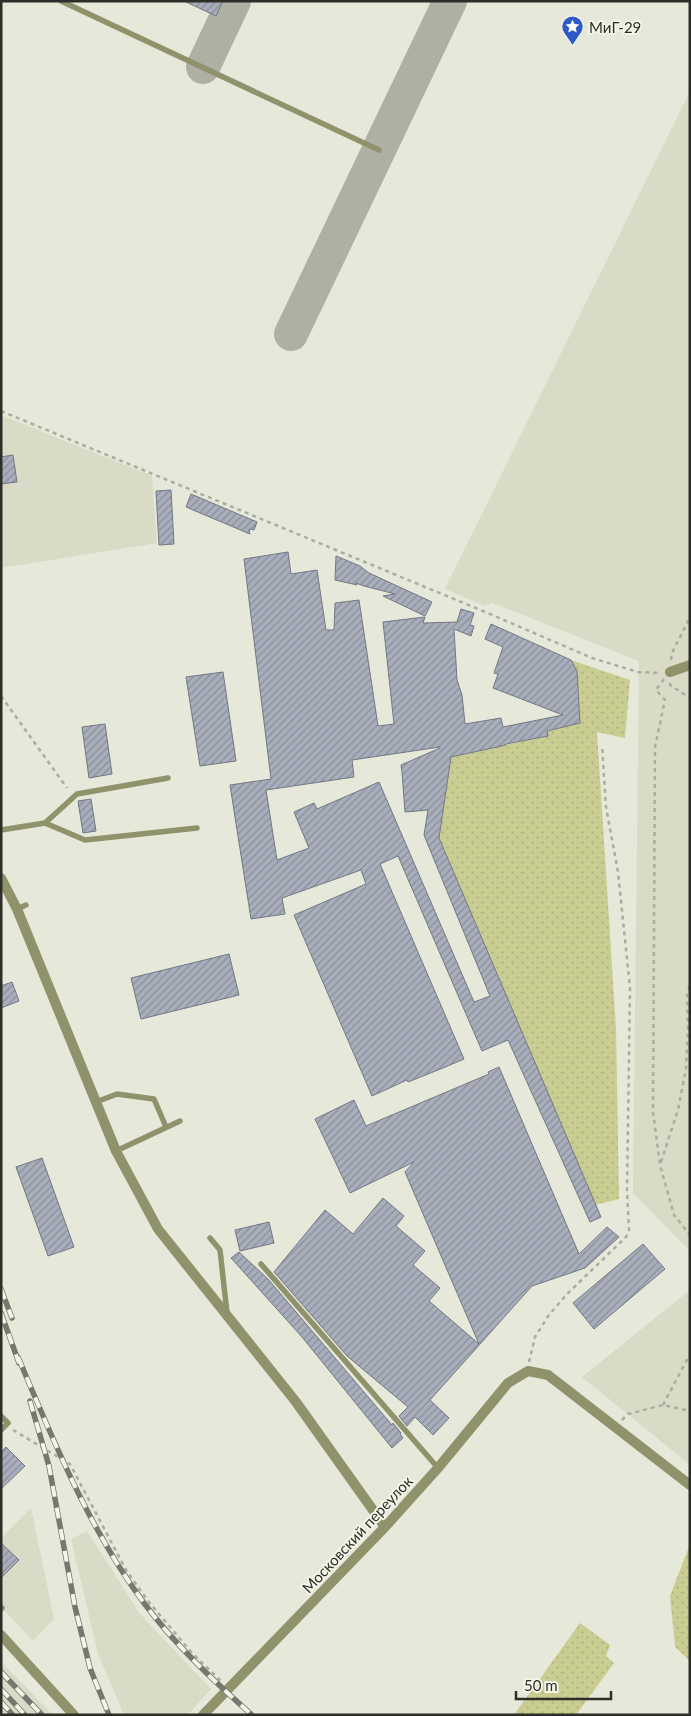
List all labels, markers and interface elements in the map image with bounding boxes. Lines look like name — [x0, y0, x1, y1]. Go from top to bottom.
place icon: МиГ-29 — [561, 15, 585, 46]
place label: МиГ-29 — [589, 18, 641, 36]
street label: Московский переулок — [298, 1472, 416, 1596]
scale bar — [516, 1668, 611, 1700]
text: 50 m — [524, 1676, 558, 1694]

